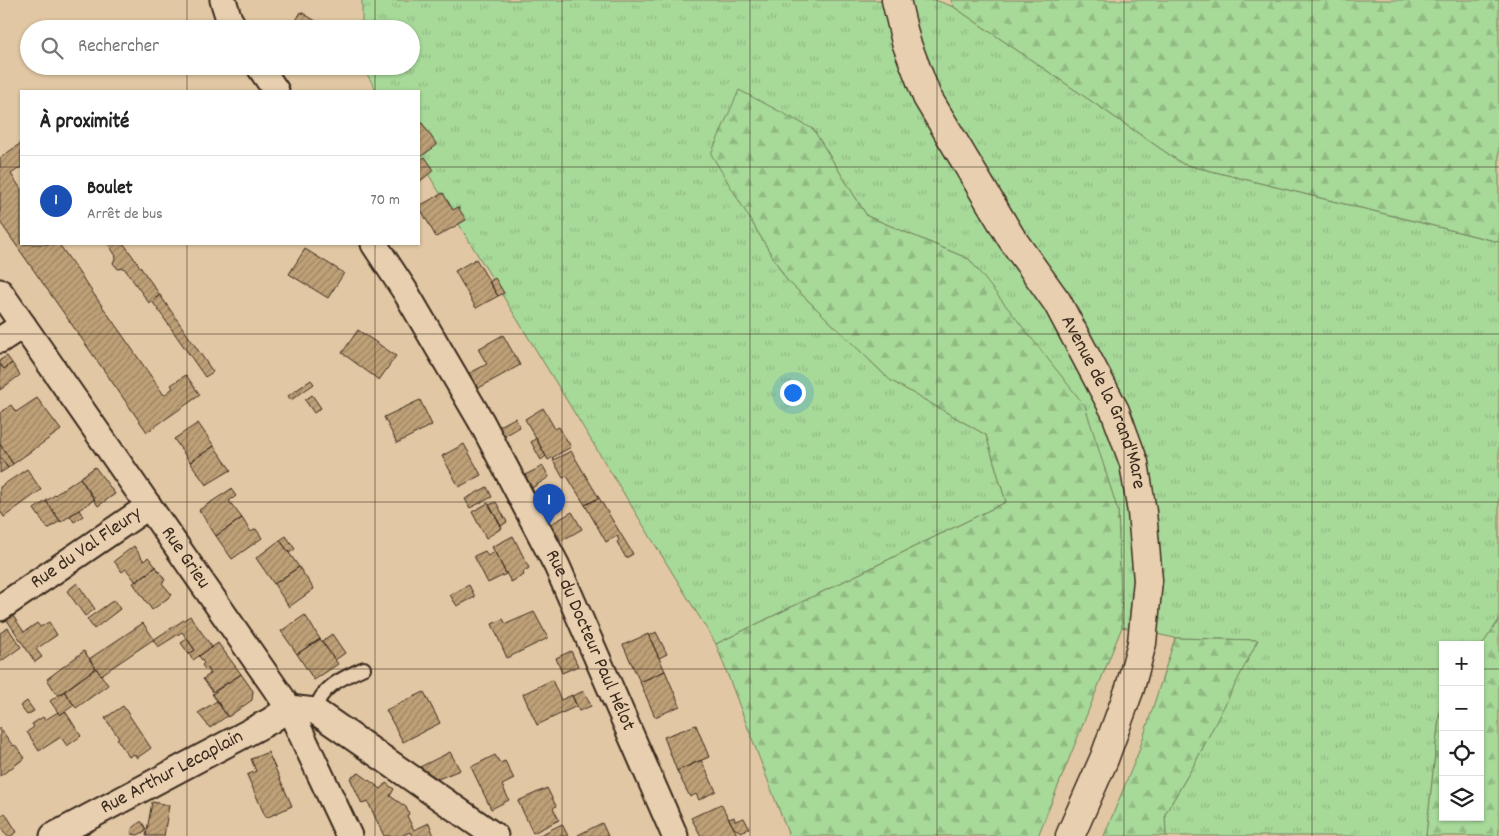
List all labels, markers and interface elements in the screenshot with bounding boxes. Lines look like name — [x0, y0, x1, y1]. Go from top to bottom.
search box — [20, 20, 420, 75]
icon: search — [38, 34, 66, 62]
text: Rechercher — [78, 34, 159, 61]
text: À proximité — [40, 108, 129, 138]
text: Boulet — [87, 176, 133, 203]
text: 1 — [54, 189, 58, 212]
text: 70 m — [370, 189, 400, 212]
text: Arrêt de bus — [87, 203, 163, 226]
street label: Avenue de la Grand'Mare — [1053, 311, 1152, 491]
your location — [780, 380, 806, 406]
pin: 1 — [533, 484, 565, 525]
street label: Rue du Val Fleury — [25, 500, 149, 597]
street label: Rue Grieu — [153, 521, 216, 595]
street label: Rue du Docteur Paul Hélot — [537, 545, 641, 736]
map controls — [1439, 641, 1484, 821]
button: + — [1439, 641, 1484, 686]
button: − — [1439, 686, 1484, 731]
street label: Rue Arthur Lecaplain — [96, 723, 249, 822]
button: locate — [1439, 731, 1484, 776]
button: layers — [1439, 776, 1484, 821]

